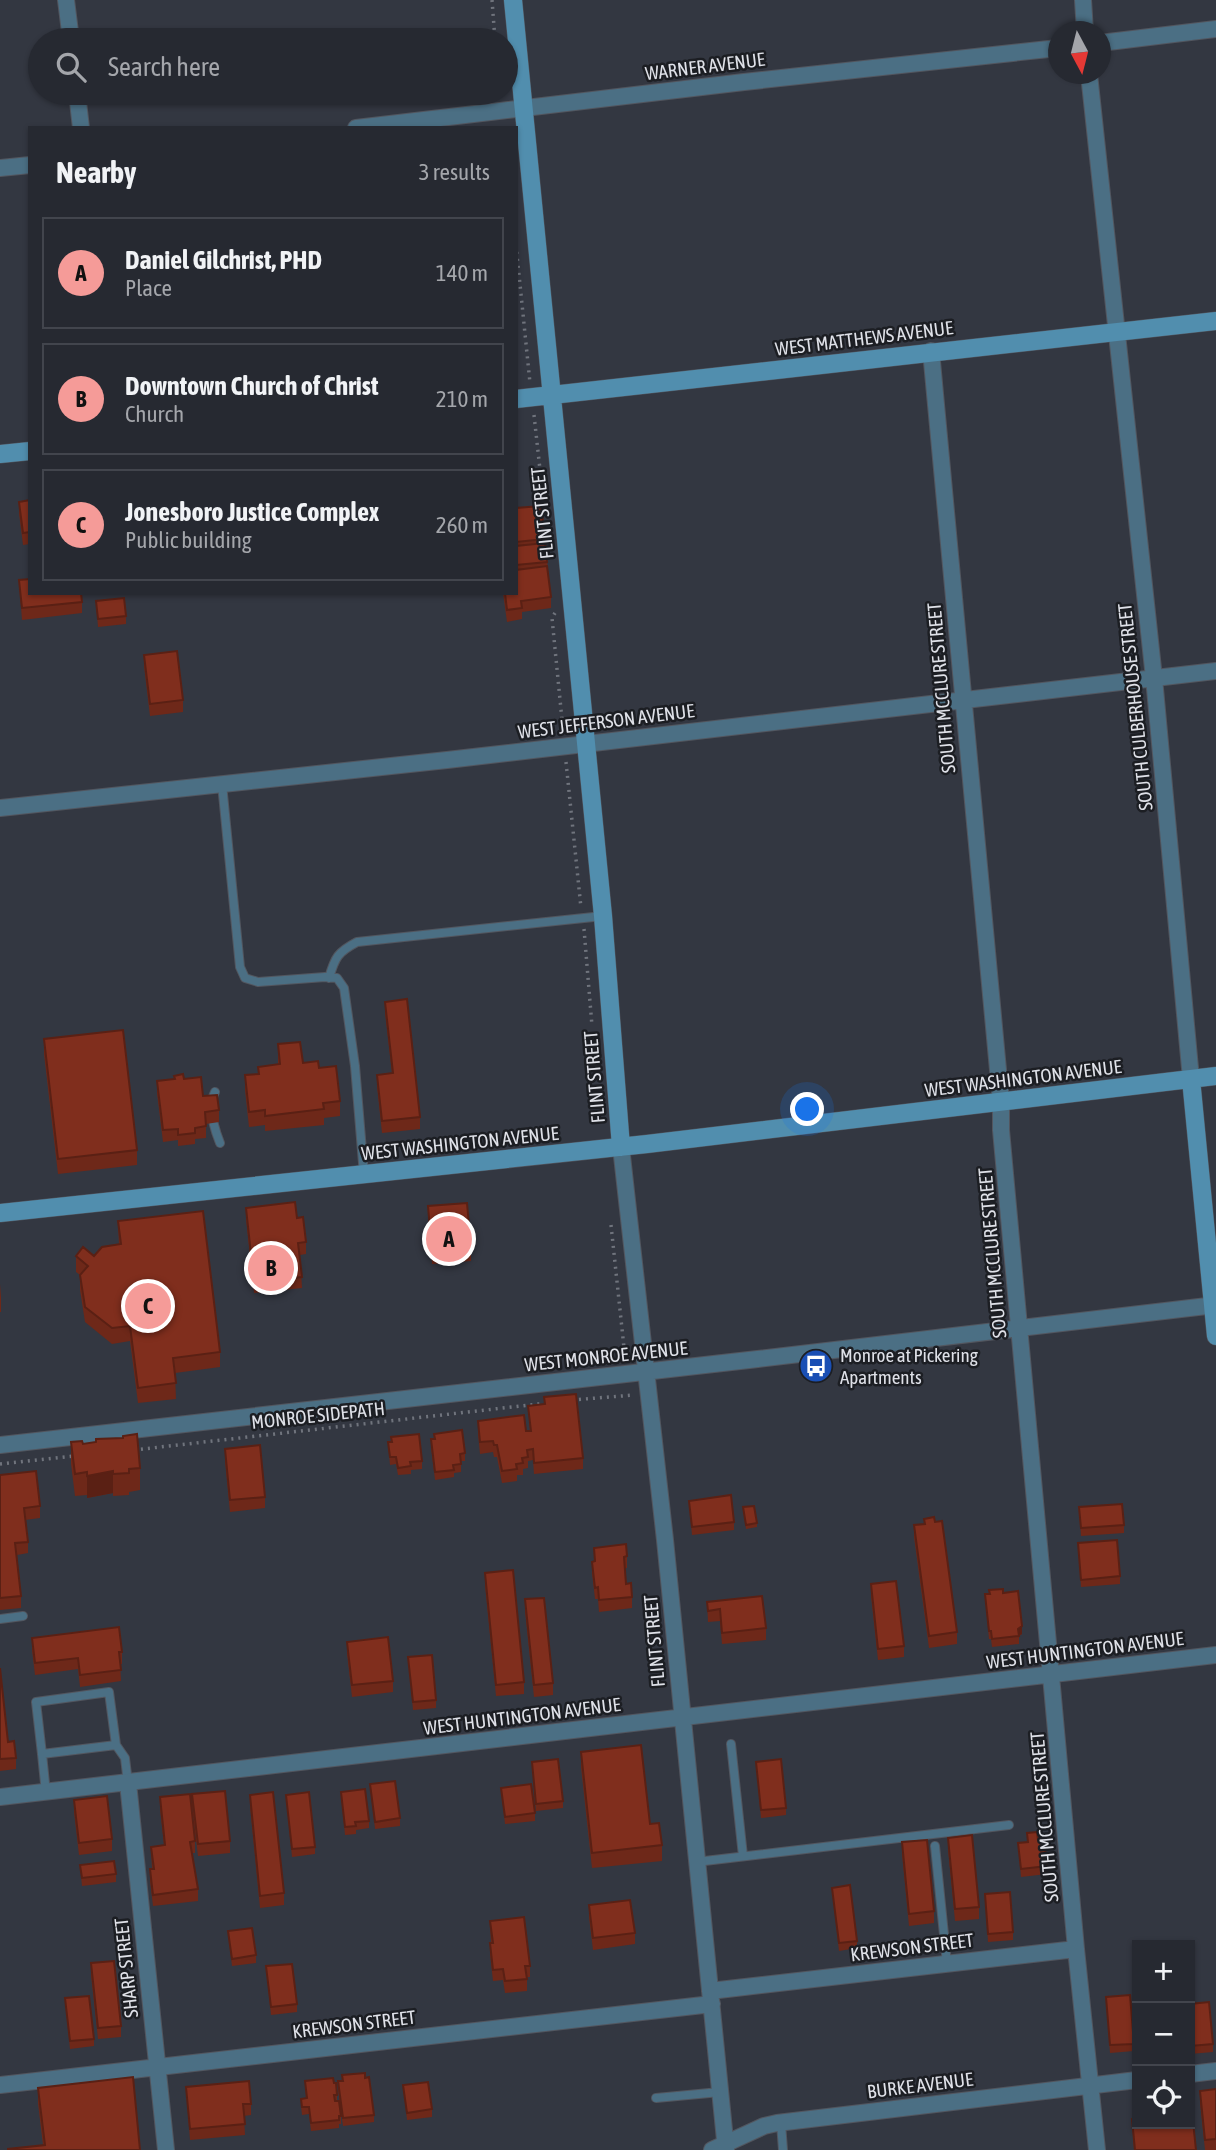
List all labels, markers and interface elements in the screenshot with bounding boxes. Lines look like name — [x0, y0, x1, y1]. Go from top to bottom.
north arrow — [1048, 21, 1111, 84]
search box — [28, 28, 518, 105]
icon: search — [52, 48, 90, 86]
street label: WARNER AVENUE — [644, 48, 766, 84]
text: Search here — [108, 52, 220, 82]
text: Nearby — [56, 155, 136, 189]
text: 3 results — [419, 159, 490, 185]
text: Daniel Gilchrist, PHD — [125, 245, 322, 275]
text: A — [75, 260, 87, 286]
text: 140 m — [436, 260, 488, 286]
text: Place — [125, 275, 172, 301]
street label: WEST MATTHEWS AVENUE — [774, 316, 954, 360]
text: Downtown Church of Christ — [125, 371, 378, 401]
text: B — [76, 386, 86, 412]
text: 210 m — [436, 386, 488, 412]
text: Church — [125, 401, 184, 427]
street label: FLINT STREET — [526, 465, 558, 560]
text: Jonesboro Justice Complex — [125, 497, 379, 527]
text: C — [76, 512, 86, 538]
text: 260 m — [436, 512, 488, 538]
text: Public building — [125, 527, 252, 553]
street label: SOUTH MCCLURE STREET — [923, 601, 959, 774]
street label: SOUTH CULBERHOUSE STREET — [1113, 602, 1157, 812]
street label: WEST JEFFERSON AVENUE — [517, 699, 695, 743]
street label: FLINT STREET — [579, 1029, 609, 1124]
street label: WEST WASHINGTON AVENUE — [923, 1055, 1123, 1101]
your location — [790, 1092, 824, 1126]
street label: WEST WASHINGTON AVENUE — [360, 1122, 560, 1164]
street label: SOUTH MCCLURE STREET — [974, 1166, 1010, 1339]
pin: A — [426, 1213, 472, 1265]
pin: B — [248, 1242, 294, 1294]
pin: C — [125, 1280, 171, 1332]
street label: WEST MONROE AVENUE — [523, 1337, 689, 1375]
place label: Monroe at Pickering Apartments — [840, 1344, 979, 1388]
bus stop icon: Monroe at Pickering Apartments — [797, 1347, 835, 1385]
street label: MONROE SIDEPATH — [250, 1397, 386, 1433]
street label: FLINT STREET — [639, 1593, 669, 1688]
street label: WEST HUNTINGTON AVENUE — [985, 1627, 1185, 1673]
street label: WEST HUNTINGTON AVENUE — [422, 1693, 622, 1739]
street label: SOUTH MCCLURE STREET — [1026, 1730, 1062, 1903]
street label: SHARP STREET — [110, 1916, 142, 2019]
street label: KREWSON STREET — [849, 1928, 975, 1965]
map controls — [1132, 1940, 1195, 2129]
button: + — [1132, 1940, 1195, 2003]
button: − — [1132, 2003, 1195, 2066]
street label: KREWSON STREET — [291, 2005, 417, 2042]
button: locate — [1132, 2066, 1195, 2129]
street label: BURKE AVENUE — [866, 2068, 974, 2102]

